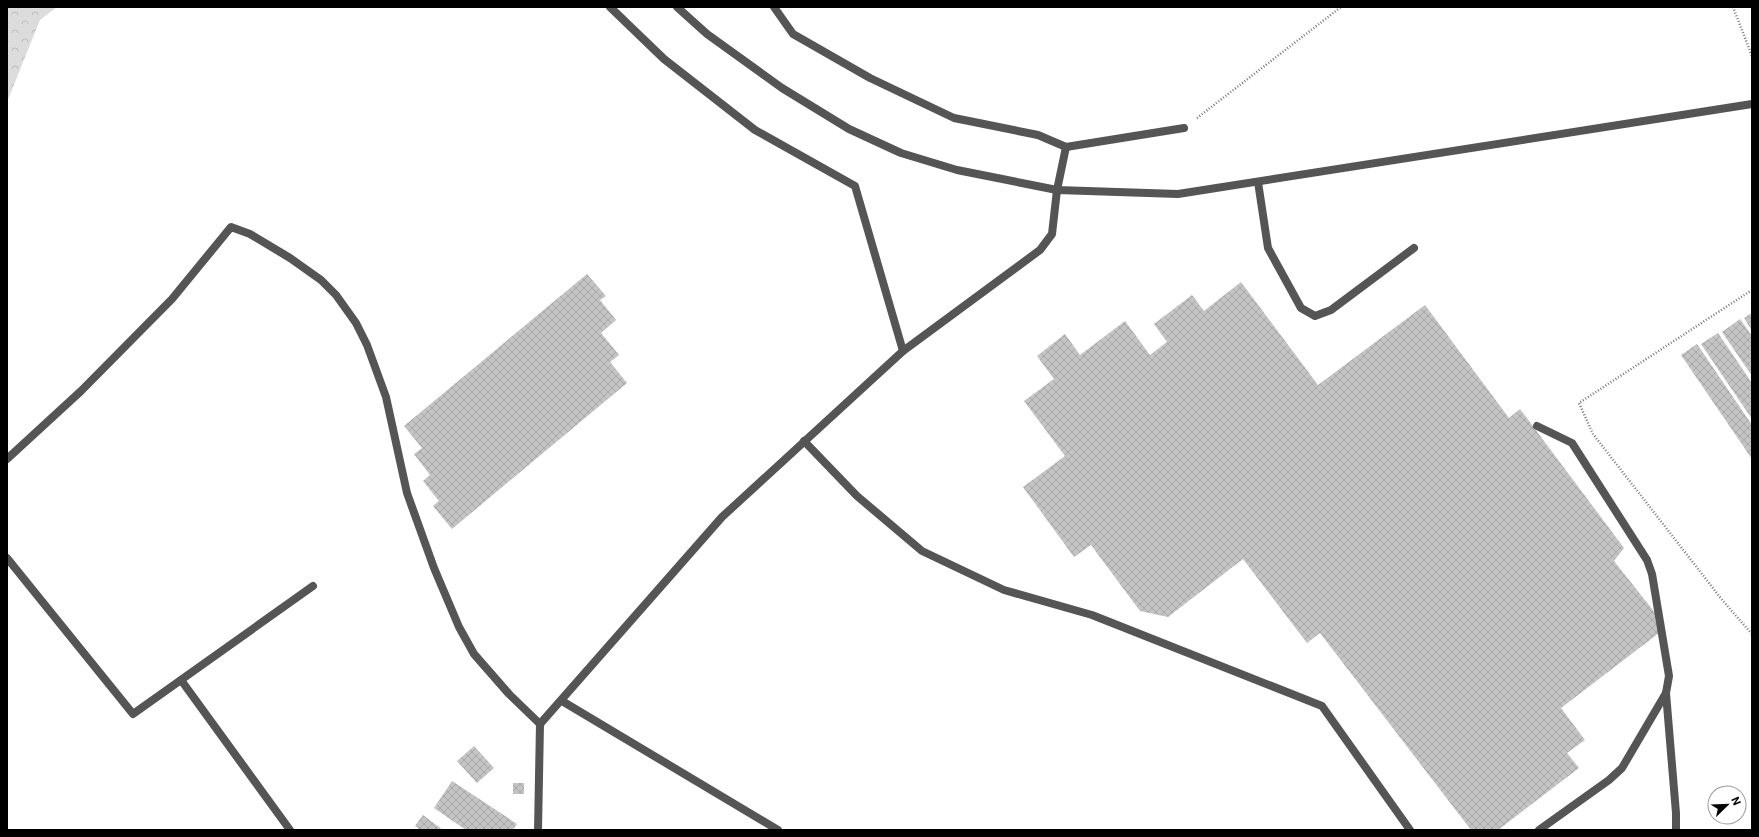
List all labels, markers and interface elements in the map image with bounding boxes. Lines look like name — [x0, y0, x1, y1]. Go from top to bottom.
north arrow — [1707, 785, 1747, 825]
text: N — [1728, 795, 1743, 808]

